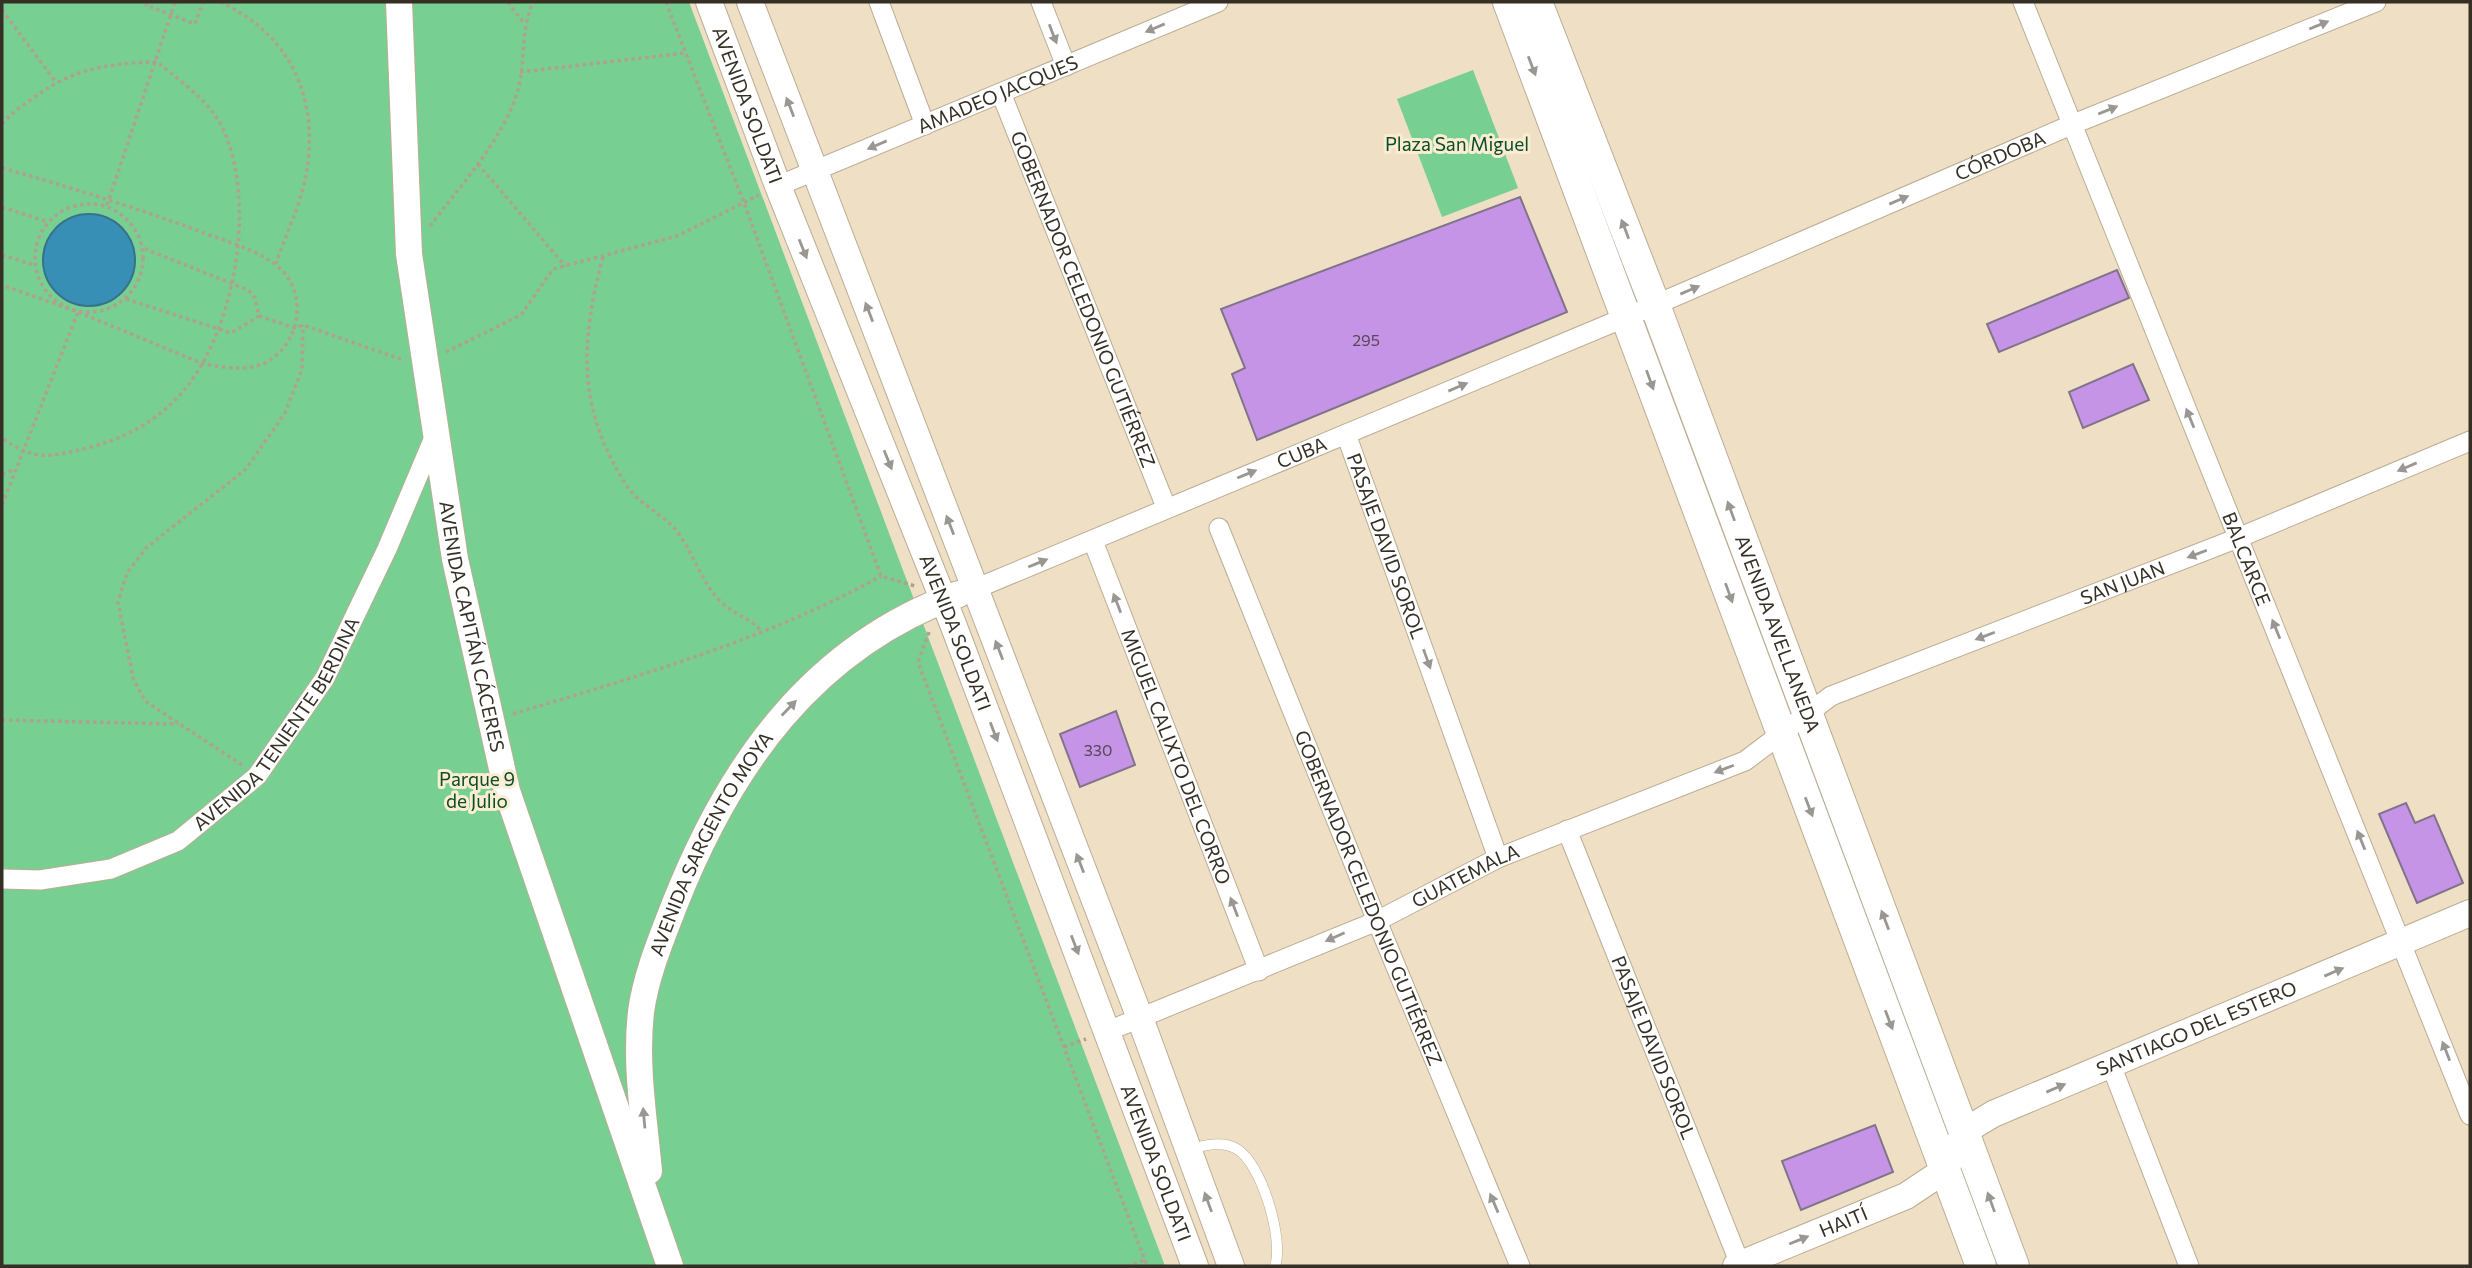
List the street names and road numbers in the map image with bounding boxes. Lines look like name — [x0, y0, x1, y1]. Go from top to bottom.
street label: AVENIDA SOLDATI — [708, 23, 788, 187]
street label: AMADEO JACQUES — [914, 50, 1081, 137]
street label: CÓRDOBA — [1951, 126, 2049, 185]
street label: GOBERNADOR CELEDONIO GUTIÉRREZ — [1006, 128, 1161, 471]
street label: CUBA — [1273, 431, 1330, 473]
street label: PASAJE DAVID SOROL — [1343, 450, 1430, 642]
street label: AVENIDA CAPITÁN CÁCERES — [435, 499, 510, 754]
street label: BALCARCE — [2218, 508, 2276, 609]
street label: AVENIDA AVELLANEDA — [1731, 532, 1826, 735]
street label: AVENIDA SOLDATI — [915, 551, 997, 714]
street label: SAN JUAN — [2077, 556, 2168, 609]
street label: AVENIDA TENIENTE BERDINA — [188, 613, 364, 835]
street label: MIGUEL CALIXTO DEL CORRO — [1117, 625, 1236, 887]
street label: AVENIDA SARGENTO MOYA — [644, 727, 777, 959]
street label: GOBERNADOR CELEDONIO GUTIÉRREZ — [1290, 727, 1448, 1069]
street label: GUATEMALA — [1407, 839, 1522, 912]
street label: PASAJE DAVID SOROL — [1607, 952, 1701, 1142]
street label: SANTIAGO DEL ESTERO — [2093, 975, 2300, 1080]
street label: AVENIDA SOLDATI — [1117, 1081, 1197, 1244]
street label: HAITÍ — [1815, 1201, 1871, 1242]

